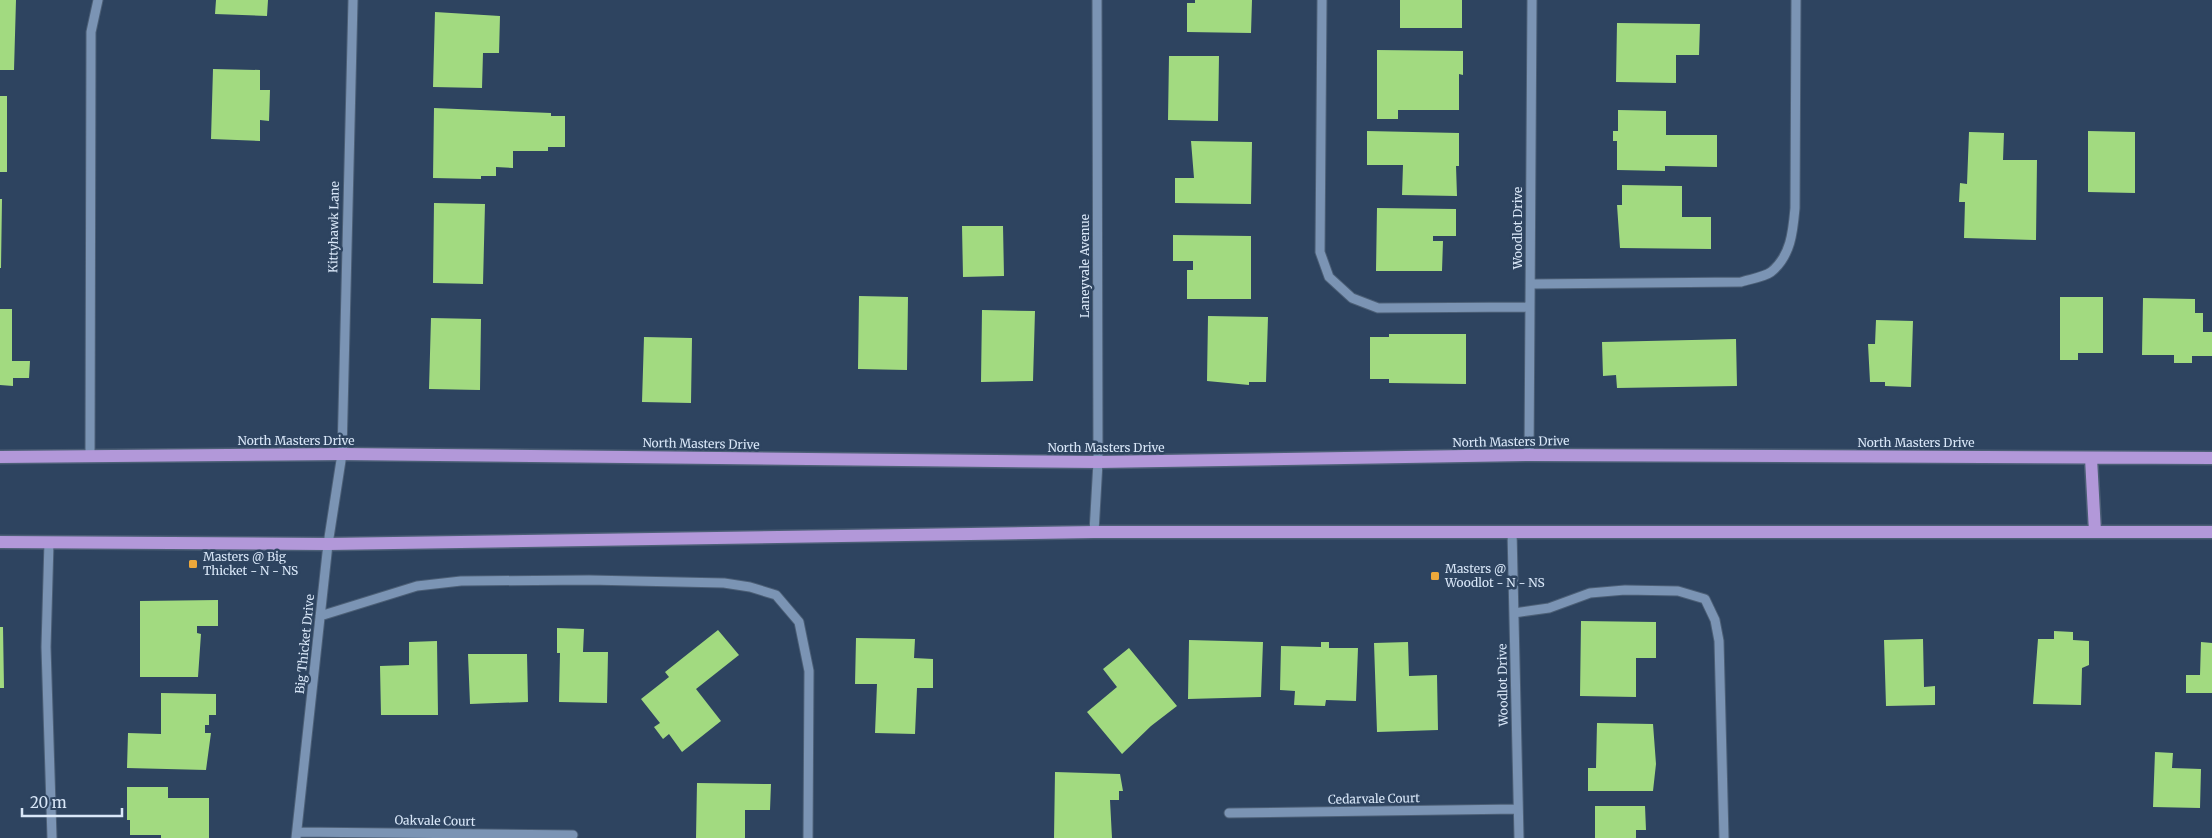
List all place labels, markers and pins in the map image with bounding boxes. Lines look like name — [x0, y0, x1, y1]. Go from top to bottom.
place label: Masters @ Big Thicket - N - NS — [203, 549, 298, 578]
marker: Masters @ Big Thicket - N - NS — [187, 558, 199, 570]
place label: Masters @ Woodlot - N - NS — [1444, 561, 1545, 590]
marker: Masters @ Woodlot - N - NS — [1429, 570, 1441, 582]

